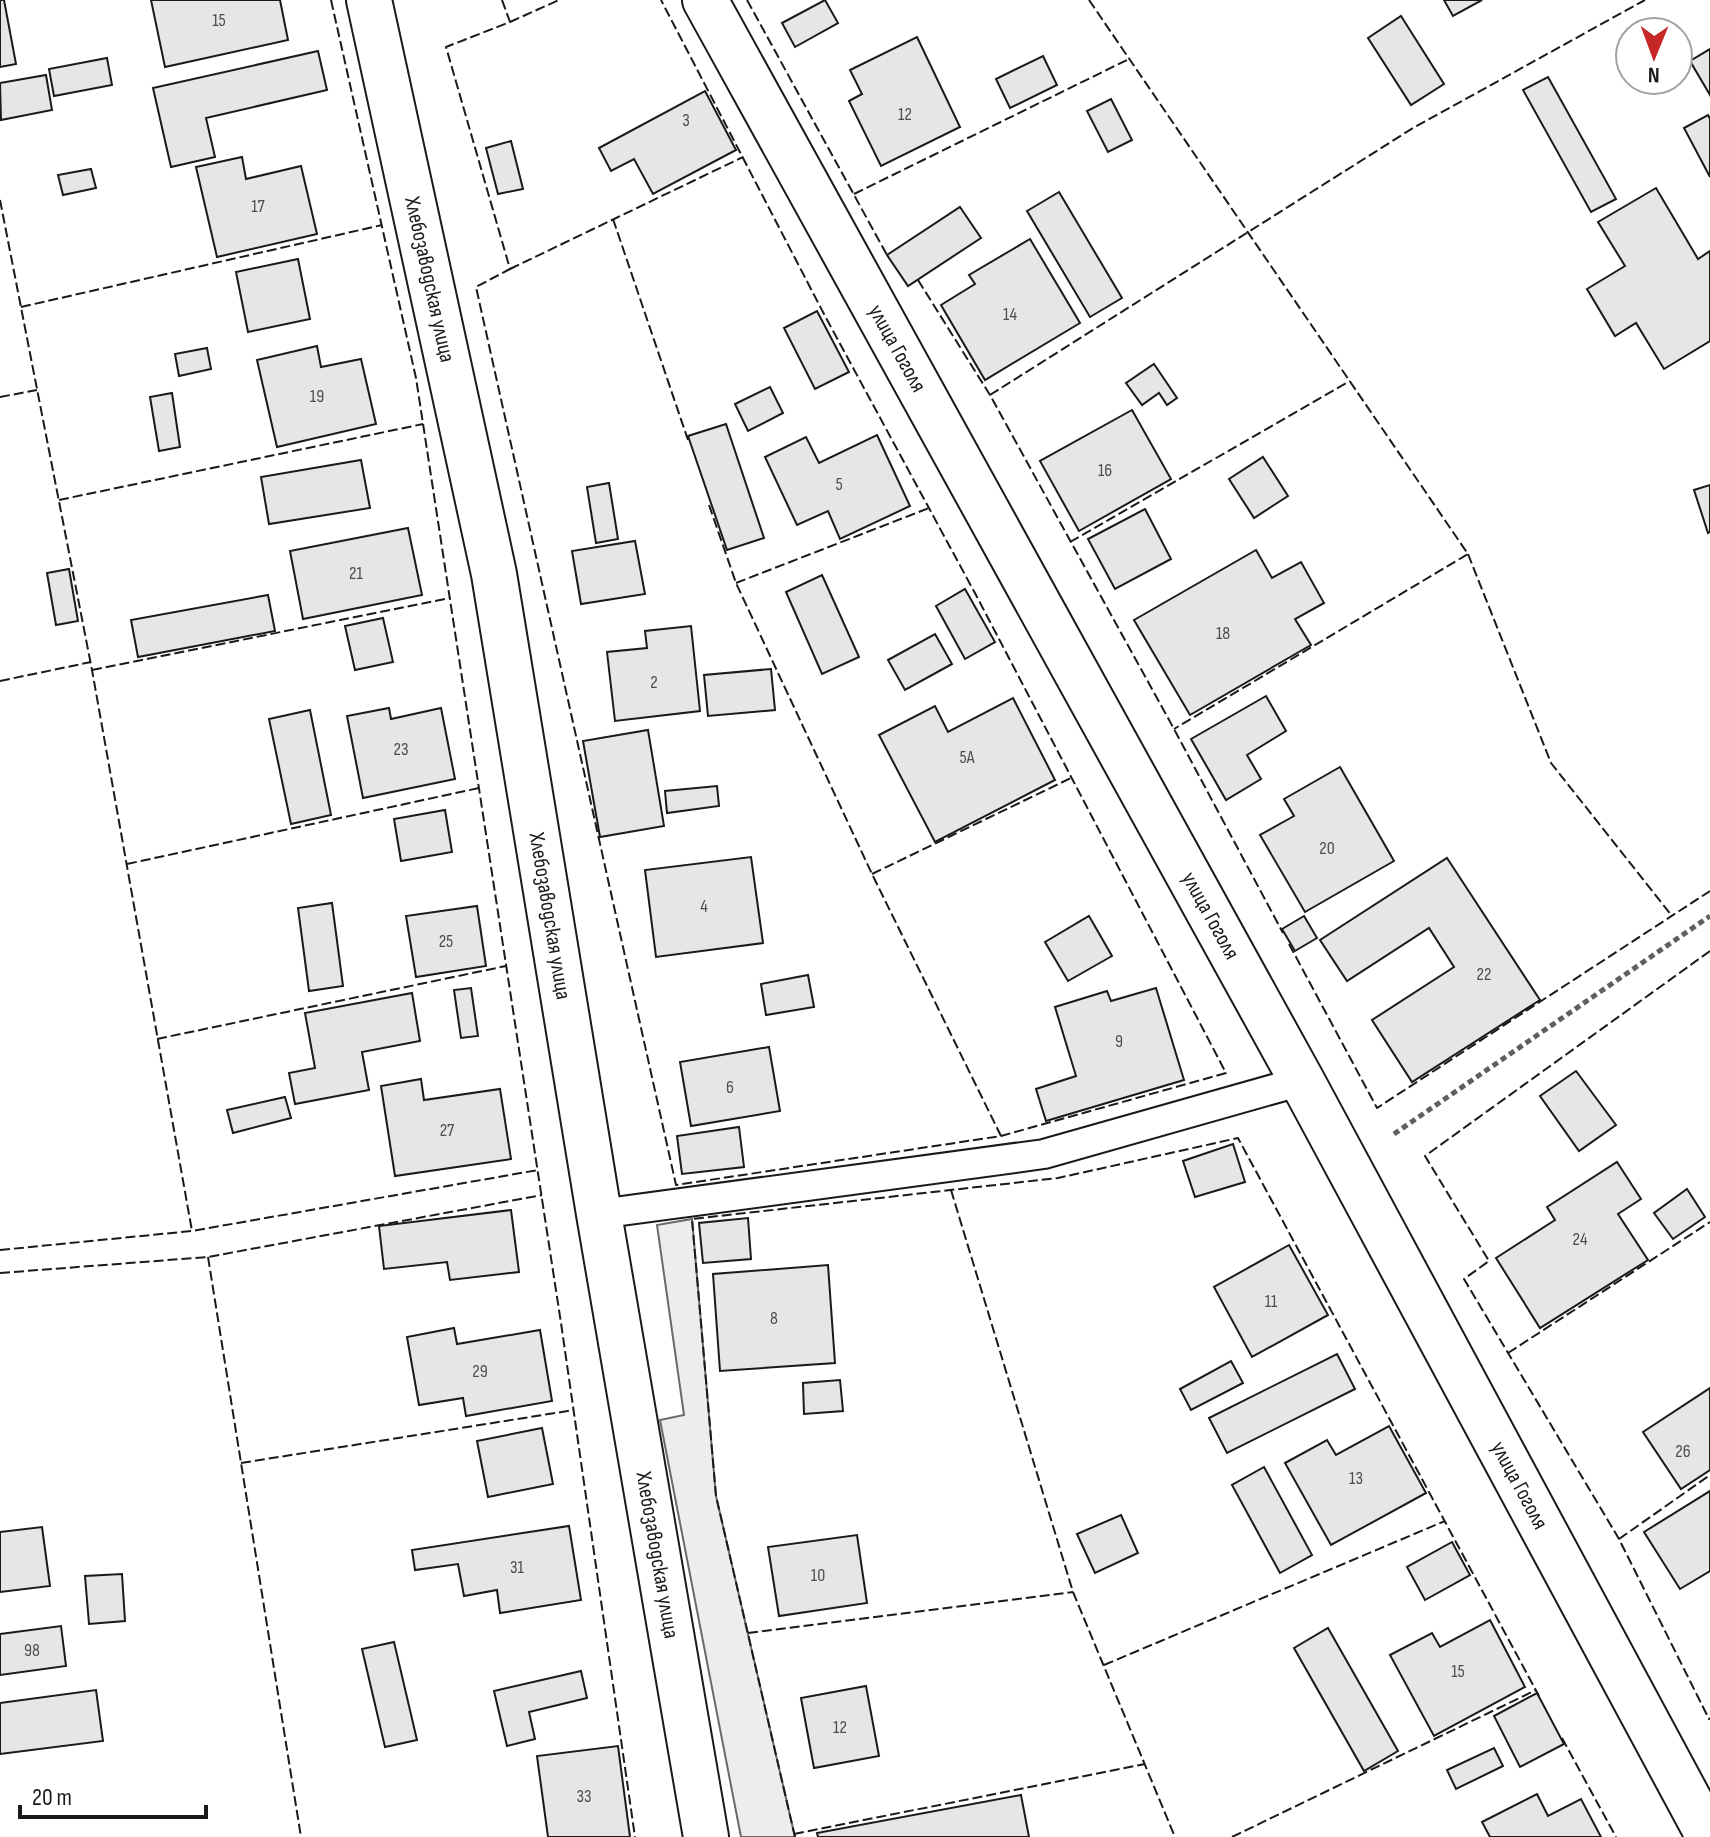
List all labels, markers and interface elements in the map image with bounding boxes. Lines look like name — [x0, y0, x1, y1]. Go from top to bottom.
house number: 15 — [212, 10, 226, 31]
north arrow — [1614, 16, 1694, 96]
text: N — [1648, 61, 1660, 88]
house number: 12 — [898, 104, 912, 125]
house number: 3 — [682, 110, 690, 131]
street label: Хлебозаводская улица — [398, 193, 461, 365]
house number: 17 — [251, 196, 266, 217]
street label: улица Гоголя — [862, 300, 932, 397]
house number: 14 — [1003, 304, 1017, 325]
house number: 19 — [310, 386, 324, 407]
house number: 16 — [1098, 460, 1112, 481]
house number: 5 — [835, 474, 843, 495]
house number: 21 — [349, 563, 364, 584]
house number: 18 — [1216, 623, 1230, 644]
house number: 2 — [650, 672, 658, 693]
house number: 23 — [394, 739, 409, 760]
house number: 5А — [960, 747, 975, 768]
street label: Хлебозаводская улица — [523, 830, 577, 1001]
house number: 20 — [1319, 838, 1335, 859]
street label: улица Гоголя — [1176, 867, 1246, 964]
house number: 4 — [700, 896, 708, 917]
house number: 25 — [439, 931, 453, 952]
house number: 22 — [1477, 964, 1491, 985]
house number: 9 — [1115, 1031, 1123, 1052]
house number: 6 — [726, 1077, 734, 1098]
house number: 27 — [440, 1120, 455, 1141]
house number: 24 — [1573, 1229, 1588, 1250]
house number: 11 — [1265, 1291, 1278, 1312]
house number: 8 — [770, 1308, 778, 1329]
house number: 29 — [472, 1361, 488, 1382]
street label: улица Гоголя — [1485, 1437, 1554, 1534]
house number: 26 — [1675, 1441, 1691, 1462]
house number: 13 — [1349, 1468, 1363, 1489]
street label: Хлебозаводская улица — [630, 1469, 685, 1640]
house number: 31 — [510, 1557, 525, 1578]
house number: 10 — [811, 1565, 825, 1586]
house number: 98 — [24, 1640, 40, 1661]
house number: 15 — [1451, 1661, 1465, 1682]
house number: 12 — [833, 1717, 847, 1738]
scale bar — [20, 1769, 206, 1819]
text: 20 m — [32, 1783, 72, 1812]
house number: 33 — [576, 1786, 592, 1807]

